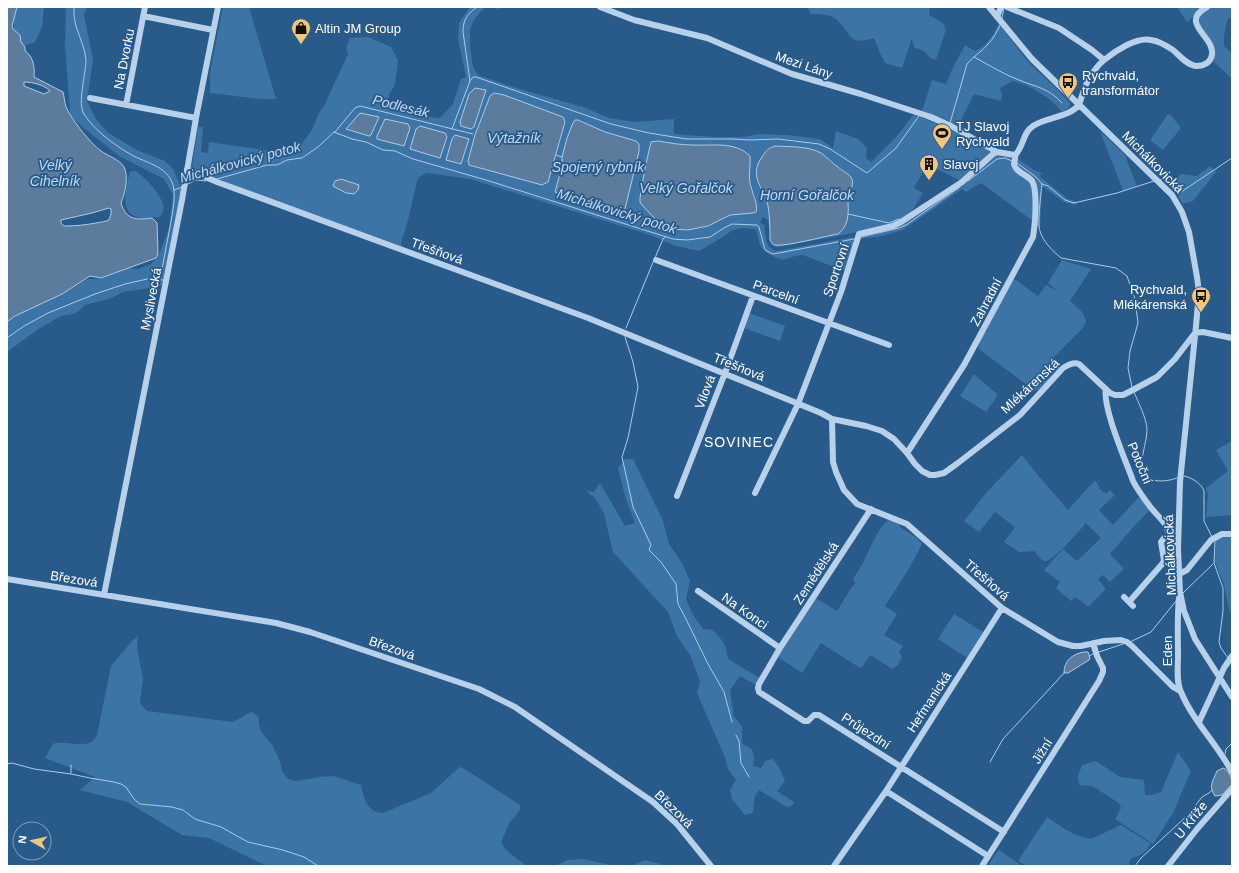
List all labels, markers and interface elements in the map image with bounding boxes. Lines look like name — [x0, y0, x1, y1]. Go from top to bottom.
shop icon: Altin JM Group — [290, 17, 312, 45]
place label: Altin JM Group — [315, 21, 401, 36]
street label: Na Dvorku — [111, 27, 137, 91]
street label: Mezi Lány — [774, 48, 835, 82]
place label: Rychvald, transformátor — [1082, 68, 1160, 98]
bus stop icon: Rychvald, transformátor — [1057, 71, 1079, 99]
water label: Podlesák — [371, 91, 432, 121]
place label: TJ Slavoj Rychvald — [956, 119, 1010, 149]
sports icon: TJ Slavoj Rychvald — [931, 122, 953, 150]
street label: Michálkovická — [1119, 128, 1187, 196]
water label: Výtažník — [487, 130, 542, 146]
water label: Michálkovický potok — [178, 138, 303, 186]
building icon: Slavoj — [918, 153, 940, 181]
water label: Velký Cihelník — [30, 157, 81, 189]
place label: Slavoj — [943, 157, 979, 172]
water label: Spojený rybník — [552, 159, 645, 175]
water label: Velký Gořalčok — [639, 180, 734, 196]
water label: Michálkovický potok — [555, 185, 680, 237]
water label: Horní Gořalčok — [760, 187, 855, 203]
street label: Třešňová — [409, 235, 466, 268]
street label: Sportovní — [820, 241, 852, 299]
street label: Myslivecká — [138, 266, 165, 332]
street label: Zahradní — [967, 275, 1005, 328]
street label: Parcelní — [751, 277, 801, 307]
place label: Rychvald, Mlékárenská — [1113, 282, 1188, 312]
bus stop icon: Rychvald, Mlékárenská — [1190, 285, 1212, 313]
street label: Třešňová — [711, 350, 768, 384]
street label: Mlékárenská — [998, 355, 1063, 417]
street label: Vilová — [692, 372, 719, 411]
district label: SOVINEC — [704, 434, 774, 450]
street label: Potoční — [1124, 440, 1156, 487]
street label: Michálkovická — [1161, 514, 1179, 596]
street label: Zemědělská — [790, 539, 842, 607]
street label: Třešňová — [962, 557, 1013, 604]
street label: Březová — [49, 568, 99, 590]
street label: Na Konci — [719, 590, 771, 632]
street label: Březová — [367, 633, 418, 663]
street label: Eden — [1160, 636, 1175, 666]
street label: Heřmanická — [904, 668, 955, 735]
street label: Průjezdní — [839, 710, 893, 752]
street label: Jižní — [1029, 735, 1056, 766]
street label: Březová — [652, 787, 697, 831]
street label: U Kříže — [1172, 798, 1210, 842]
north arrow — [12, 821, 52, 861]
text: N — [16, 835, 29, 844]

